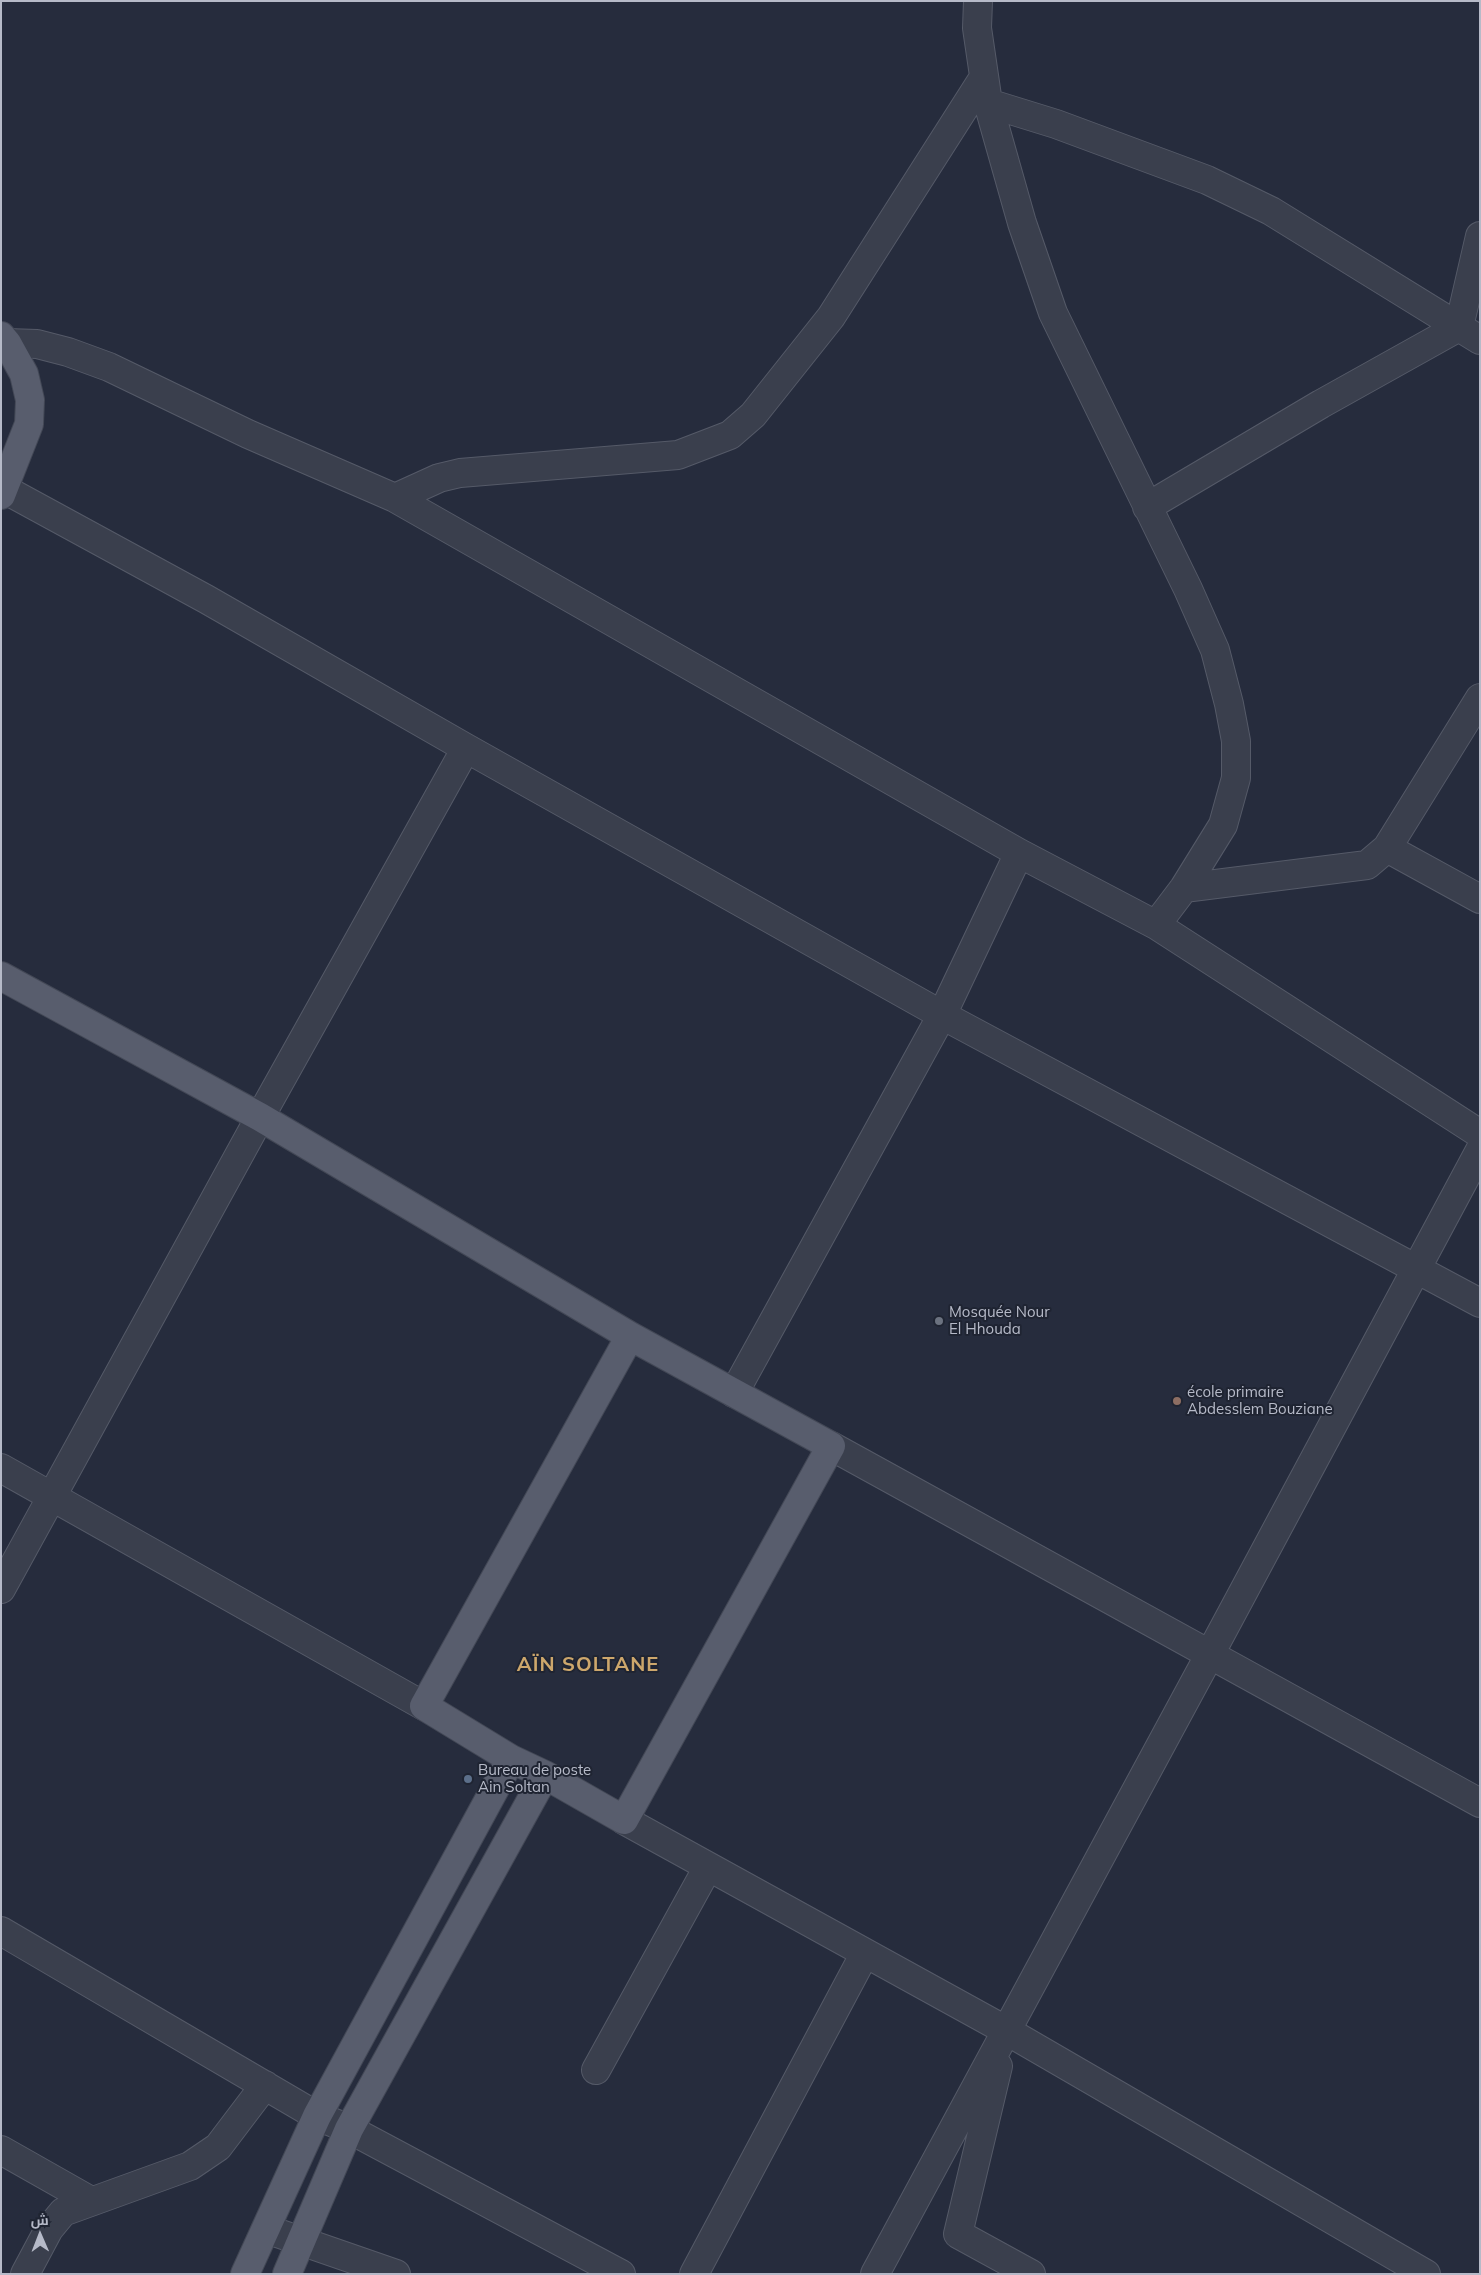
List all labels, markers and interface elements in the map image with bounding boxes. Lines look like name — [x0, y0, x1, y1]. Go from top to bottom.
place label: Mosquée Nour El Hhouda — [949, 1303, 1050, 1338]
marker: Mosquée Nour El Hhouda — [933, 1315, 945, 1327]
place label: école primaire Abdesslem Bouziane — [1187, 1383, 1333, 1418]
marker: école primaire Abdesslem Bouziane — [1171, 1395, 1183, 1407]
district label: AÏN SOLTANE — [515, 1653, 661, 1677]
place label: Bureau de poste Ain Soltan — [478, 1761, 591, 1796]
marker: Bureau de poste Ain Soltan — [462, 1773, 474, 1785]
north arrow — [15, 2210, 65, 2260]
text: ش — [31, 2211, 49, 2229]

